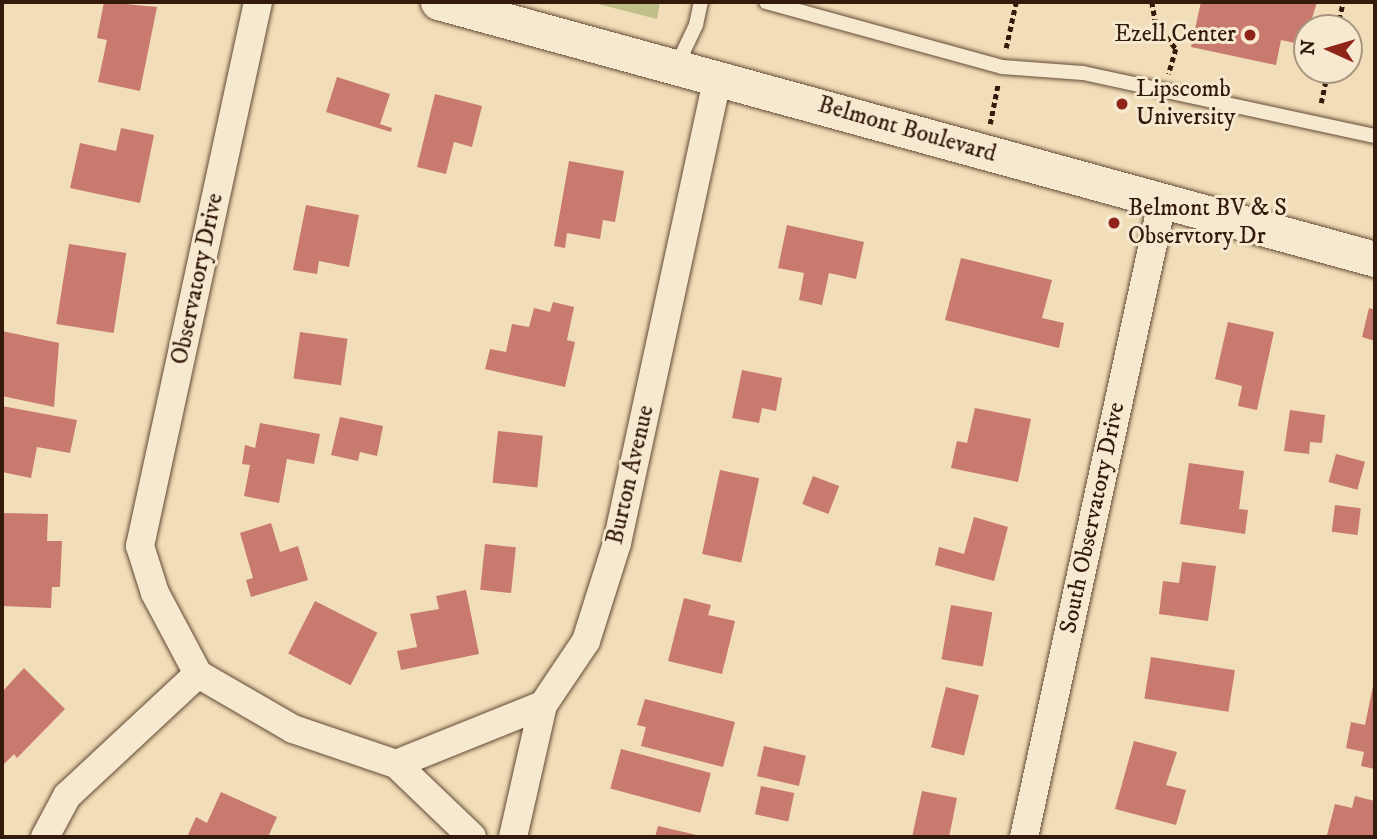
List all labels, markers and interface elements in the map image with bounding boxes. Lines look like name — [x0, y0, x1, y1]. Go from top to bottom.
north arrow — [1293, 14, 1363, 84]
place label: Ezell Center — [1114, 21, 1236, 49]
marker: Ezell Center — [1242, 27, 1258, 43]
text: N — [1297, 39, 1321, 56]
place label: Lipscomb University — [1136, 76, 1235, 132]
street label: Belmont Boulevard — [814, 91, 1000, 169]
marker: Lipscomb University — [1114, 96, 1130, 112]
street label: Observatory Drive — [166, 191, 230, 367]
place label: Belmont BV & S Observtory Dr — [1128, 195, 1287, 251]
marker: Belmont BV & S Observtory Dr — [1106, 215, 1122, 231]
street label: South Observatory Drive — [1054, 400, 1132, 636]
street label: Burton Avenue — [601, 403, 661, 547]

